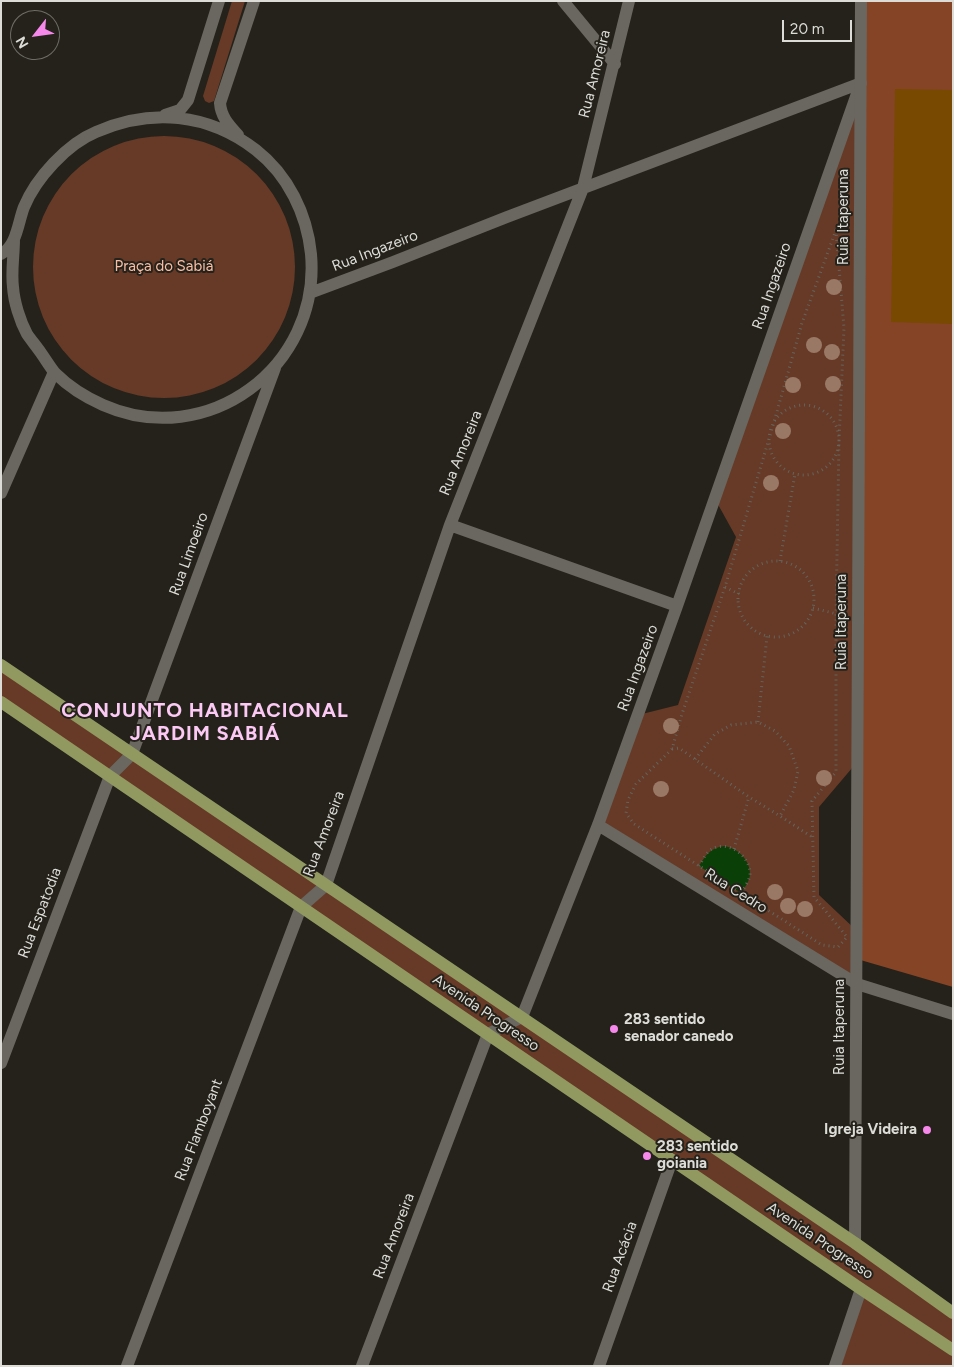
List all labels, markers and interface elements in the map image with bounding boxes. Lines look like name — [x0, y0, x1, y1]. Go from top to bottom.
north arrow — [10, 10, 60, 60]
scale bar — [784, 10, 854, 42]
text: 20 m — [790, 20, 824, 38]
street label: Rua Amoreira — [575, 28, 615, 120]
text: N — [12, 33, 33, 51]
street label: Ruia Itaperuna — [835, 169, 853, 265]
street label: Rua Ingazeiro — [329, 226, 421, 276]
street label: Rua Ingazeiro — [749, 240, 795, 332]
park label: Praça do Sabiá — [115, 258, 213, 276]
street label: Rua Amoreira — [436, 408, 486, 498]
street label: Rua Limoeiro — [166, 510, 212, 598]
street label: Ruia Itaperuna — [833, 574, 851, 670]
street label: Rua Ingazeiro — [614, 622, 662, 714]
district label: CONJUNTO HABITACIONAL JARDIM SABIÁ — [59, 699, 351, 746]
street label: Rua Amoreira — [299, 789, 349, 879]
street label: Rua Espatodia — [14, 865, 66, 961]
street label: Rua Cedro — [701, 865, 771, 917]
street label: Avenida Progresso — [429, 971, 543, 1055]
street label: Ruia Itaperuna — [831, 979, 849, 1075]
place label: 283 sentido senador canedo — [624, 1011, 733, 1046]
marker: 283 sentido senador canedo — [608, 1023, 620, 1035]
street label: Rua Flamboyant — [171, 1077, 227, 1183]
place label: Igreja Videira — [824, 1121, 917, 1139]
marker: Igreja Videira — [921, 1124, 933, 1136]
place label: 283 sentido goiania — [657, 1138, 738, 1173]
marker: 283 sentido goiania — [641, 1150, 653, 1162]
street label: Rua Amoreira — [369, 1191, 419, 1281]
street label: Avenida Progresso — [763, 1199, 877, 1283]
street label: Rua Acácia — [599, 1219, 641, 1295]

